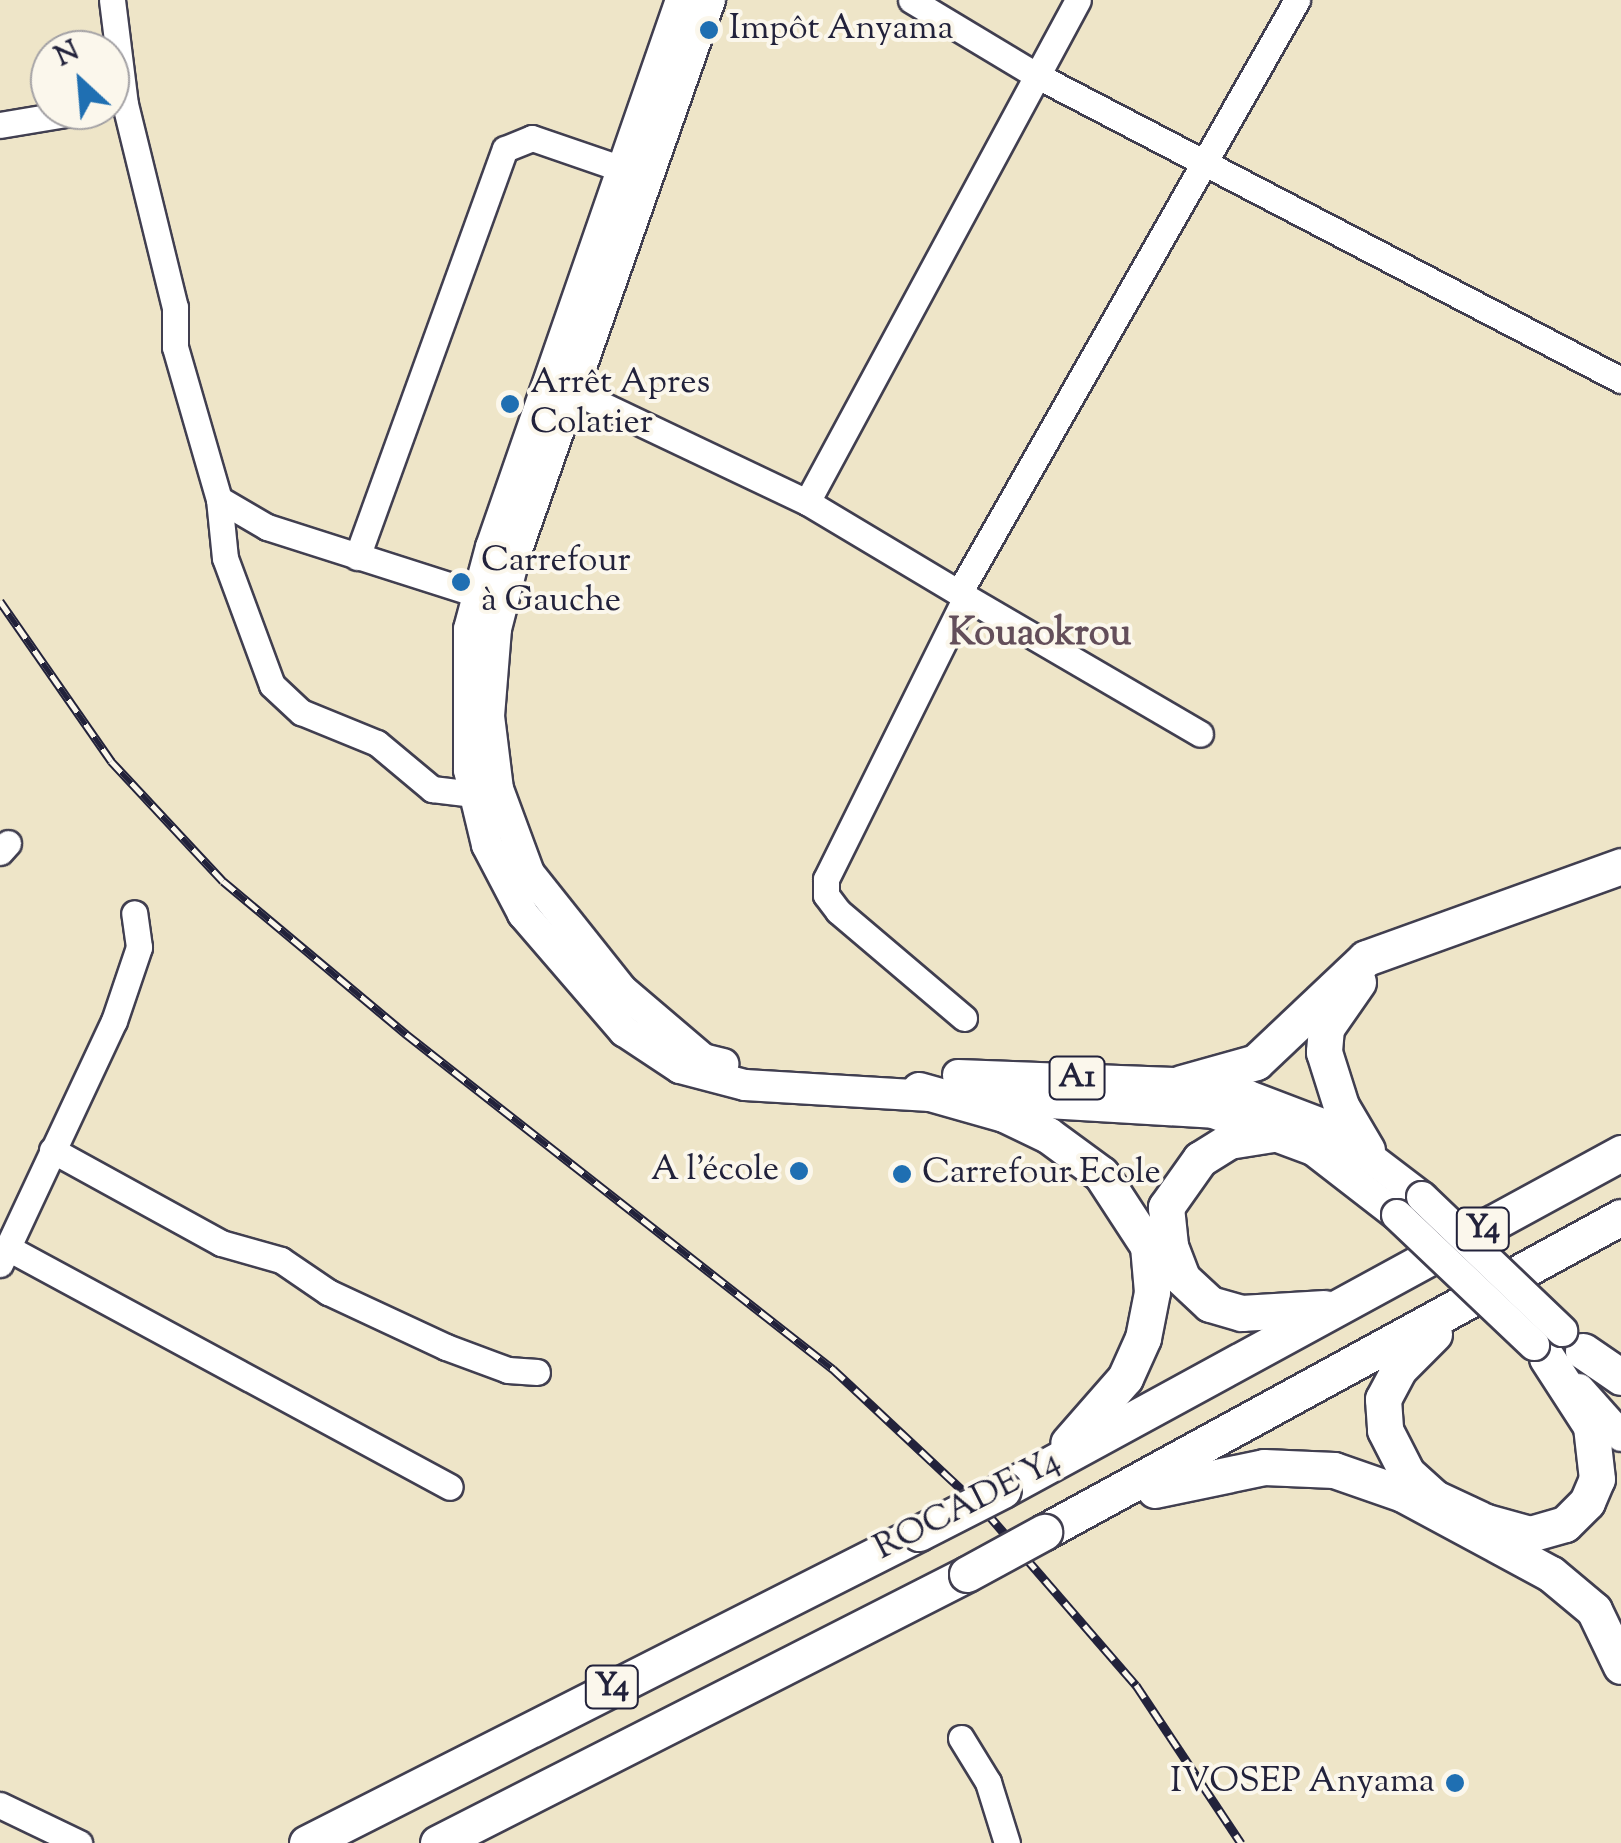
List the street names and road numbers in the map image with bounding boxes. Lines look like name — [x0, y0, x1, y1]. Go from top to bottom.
road number: A1 — [1047, 1051, 1107, 1105]
road number: Y4 — [1456, 1202, 1510, 1256]
street label: ROCADE Y4 — [868, 1441, 1068, 1571]
road number: Y4 — [584, 1660, 640, 1714]

